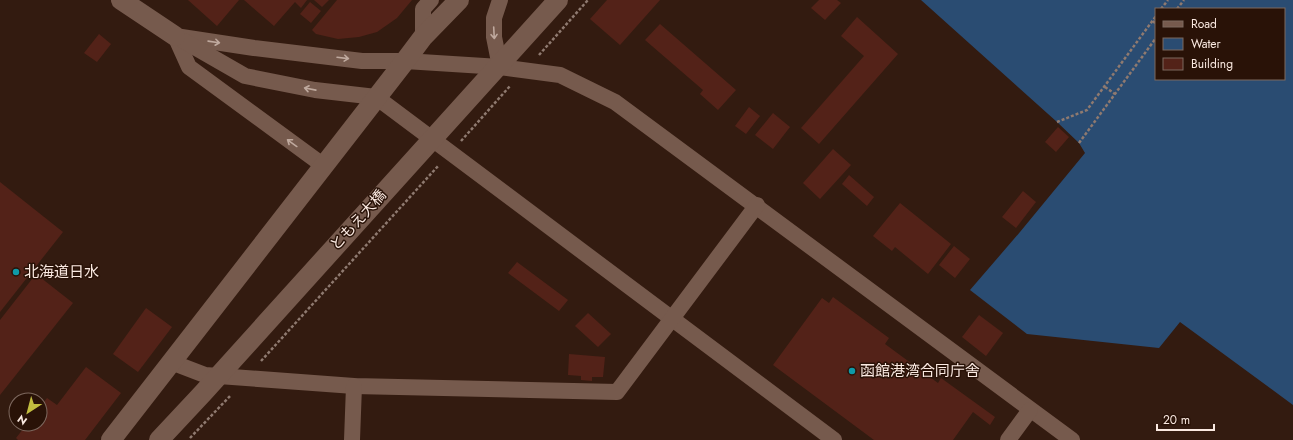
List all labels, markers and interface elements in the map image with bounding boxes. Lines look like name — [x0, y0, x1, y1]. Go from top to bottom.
legend — [1155, 8, 1285, 80]
text: Road — [1191, 15, 1217, 33]
one-way arrow — [491, 26, 498, 39]
text: Water — [1191, 35, 1222, 53]
one-way arrow — [207, 38, 220, 46]
one-way arrow — [336, 54, 349, 62]
text: Building — [1191, 55, 1233, 73]
one-way arrow — [304, 85, 317, 93]
one-way arrow — [287, 139, 298, 148]
street label: ともえ大橋 — [325, 185, 391, 255]
place label: 北海道日水 — [24, 261, 99, 283]
marker: 北海道日水 — [11, 267, 21, 277]
place label: 函館港湾合同庁舎 — [860, 360, 980, 382]
marker: 函館港湾合同庁舎 — [847, 366, 857, 376]
north arrow — [8, 392, 48, 432]
scale bar — [1157, 406, 1214, 432]
text: N — [14, 411, 30, 429]
text: 20 m — [1163, 411, 1190, 429]

